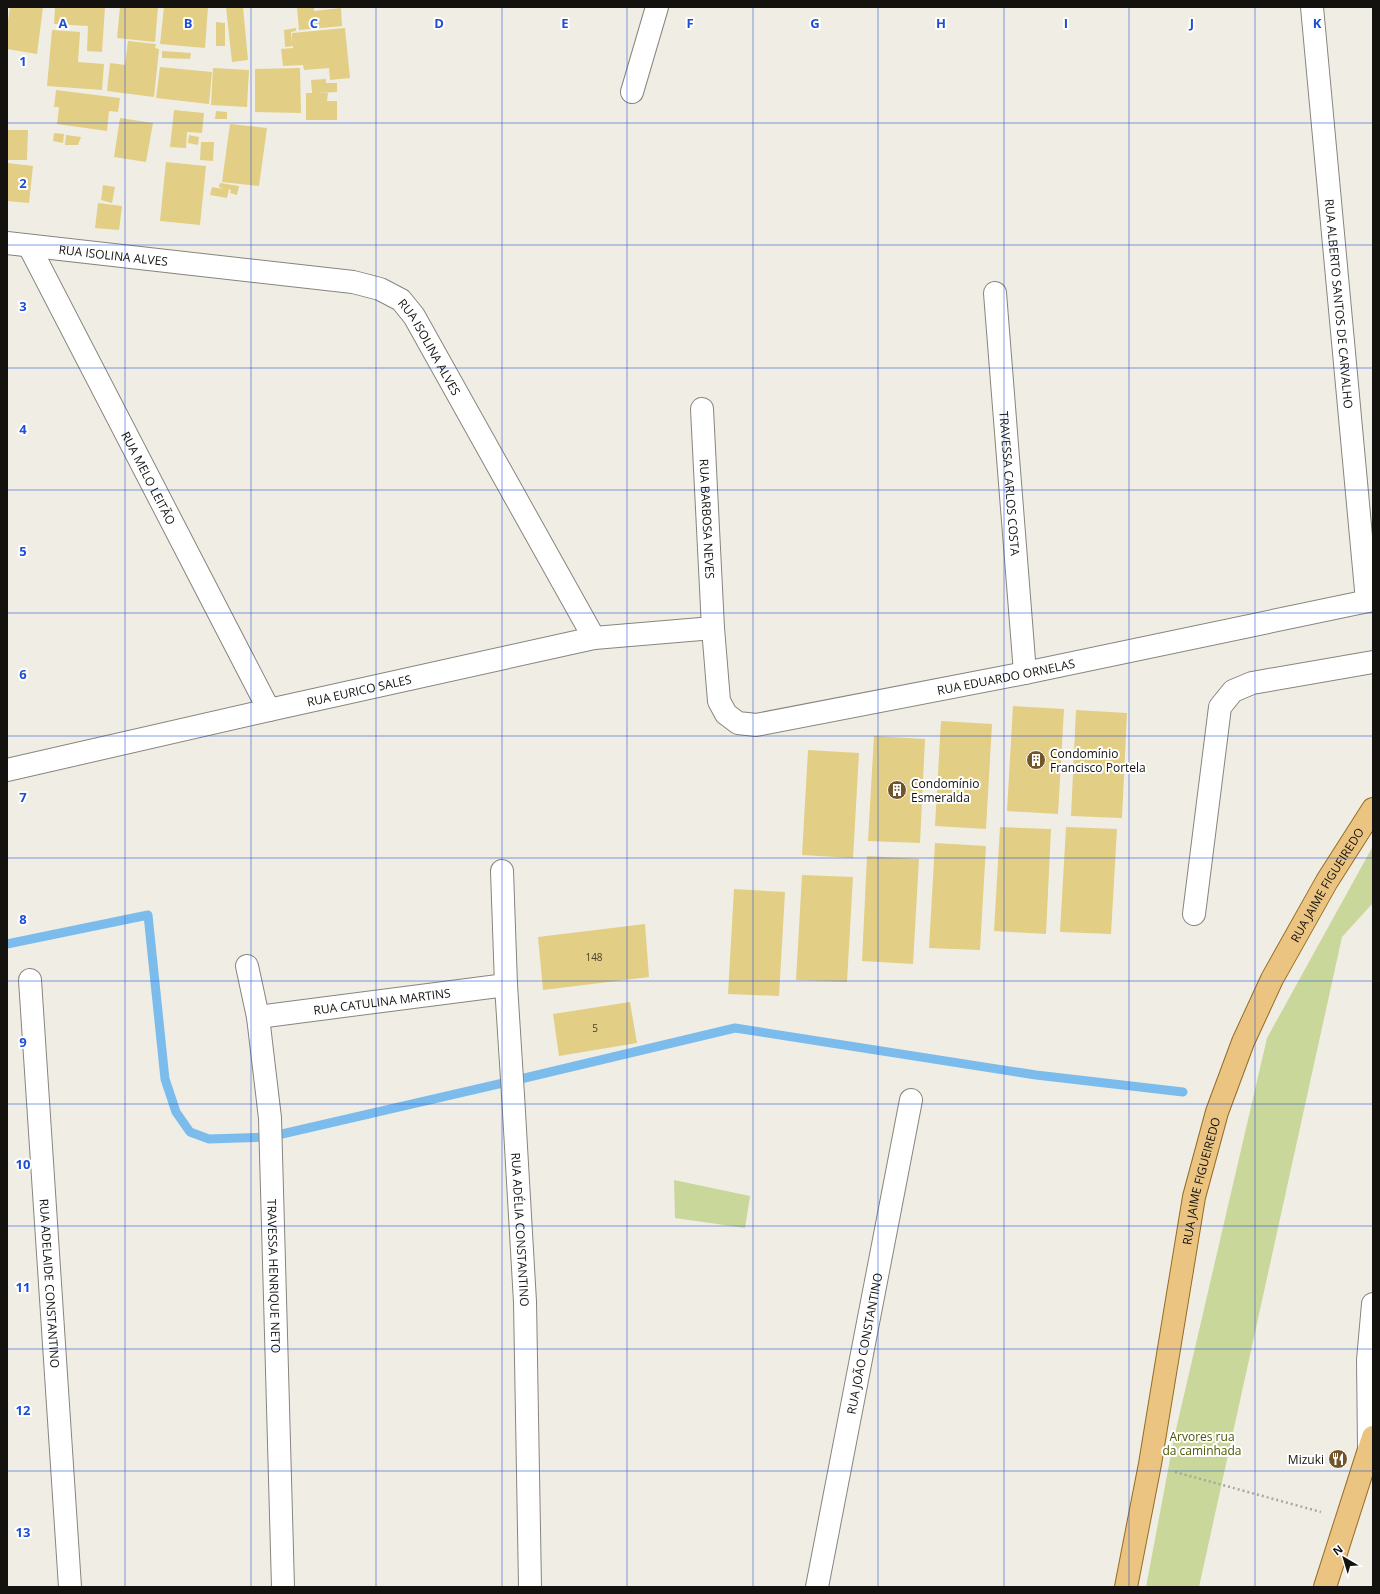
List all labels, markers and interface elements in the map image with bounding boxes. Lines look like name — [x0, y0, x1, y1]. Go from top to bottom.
text: A — [59, 14, 68, 32]
text: B — [184, 14, 193, 32]
text: C — [310, 14, 318, 32]
text: D — [434, 14, 444, 32]
text: E — [561, 14, 569, 32]
text: F — [686, 14, 694, 32]
text: G — [810, 14, 820, 32]
text: H — [936, 14, 946, 32]
text: I — [1064, 14, 1068, 32]
text: J — [1189, 14, 1194, 32]
text: K — [1313, 14, 1322, 32]
text: 1 — [19, 52, 27, 70]
text: 2 — [19, 174, 27, 192]
street label: RUA ALBERTO SANTOS DE CARVALHO — [1321, 198, 1358, 409]
street label: RUA ISOLINA ALVES — [58, 240, 169, 270]
street label: RUA ISOLINA ALVES — [395, 295, 465, 398]
text: 3 — [19, 297, 27, 315]
street label: TRAVESSA CARLOS COSTA — [996, 410, 1024, 557]
text: 4 — [19, 420, 27, 438]
street label: RUA MELO LEITÃO — [118, 428, 180, 527]
street label: RUA BARBOSA NEVES — [696, 458, 719, 579]
text: 5 — [19, 542, 27, 560]
street label: RUA EDUARDO ORNELAS — [936, 654, 1076, 698]
text: 6 — [19, 665, 27, 683]
street label: RUA EURICO SALES — [305, 670, 413, 710]
place label: Condomínio Francisco Portela — [1050, 745, 1146, 776]
building icon: Condomínio Francisco Portela — [1025, 749, 1047, 771]
place label: Condomínio Esmeralda — [911, 775, 979, 806]
building icon: Condomínio Esmeralda — [886, 779, 908, 801]
text: 7 — [19, 788, 27, 806]
street label: RUA JAIME FIGUEIREDO — [1286, 824, 1368, 945]
text: 8 — [19, 910, 27, 928]
house number: 148 — [585, 950, 603, 964]
street label: RUA CATULINA MARTINS — [312, 984, 452, 1018]
house number: 5 — [592, 1021, 598, 1035]
text: 9 — [19, 1033, 27, 1051]
street label: RUA JAIME FIGUEIREDO — [1178, 1115, 1224, 1246]
street label: RUA ADÉLIA CONSTANTINO — [508, 1152, 534, 1307]
text: 10 — [16, 1155, 30, 1173]
street label: RUA ADELAIDE CONSTANTINO — [36, 1198, 64, 1369]
street label: TRAVESSA HENRIQUE NETO — [264, 1199, 285, 1353]
street label: RUA JOÃO CONSTANTINO — [842, 1271, 886, 1416]
text: 11 — [16, 1278, 30, 1296]
text: 12 — [16, 1401, 31, 1419]
park label: Arvores rua da caminhada — [1162, 1428, 1242, 1459]
restaurant icon: Mizuki — [1327, 1448, 1349, 1470]
place label: Mizuki — [1288, 1451, 1324, 1468]
text: 13 — [16, 1523, 30, 1541]
north arrow — [1324, 1538, 1364, 1578]
text: N — [1329, 1541, 1346, 1558]

